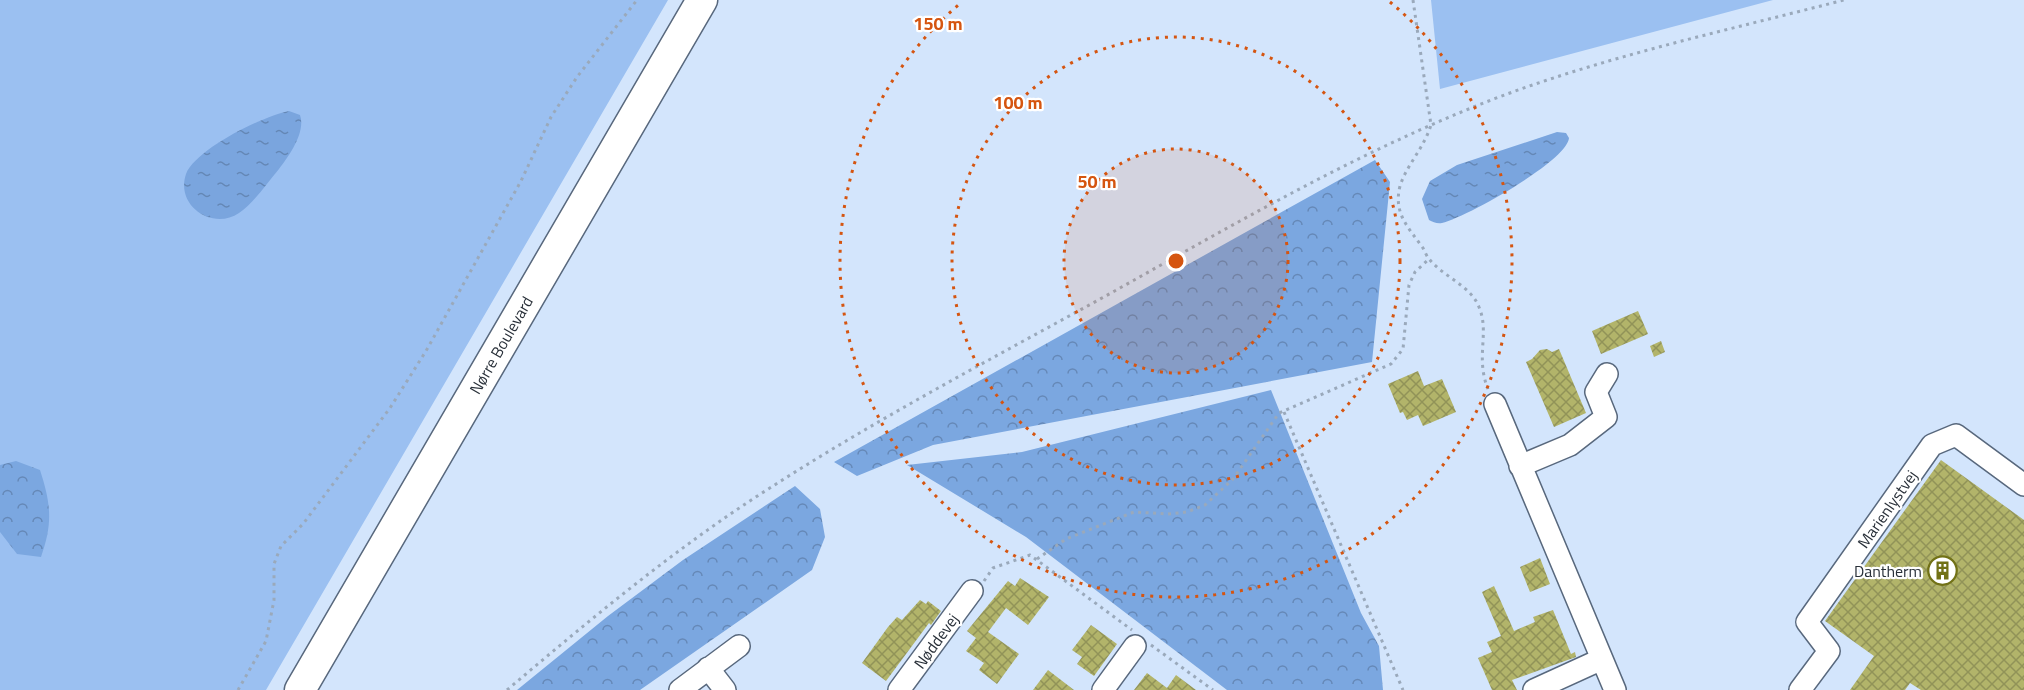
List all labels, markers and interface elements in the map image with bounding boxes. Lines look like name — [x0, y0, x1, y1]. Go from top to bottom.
text: 150 m — [913, 10, 963, 37]
text: 100 m — [993, 89, 1043, 116]
text: 50 m — [1077, 168, 1117, 195]
centre of rings — [1166, 251, 1186, 271]
street label: Nørre Boulevard — [463, 292, 539, 398]
street label: Marienlystvej — [1851, 465, 1923, 553]
building icon: Dantherm — [1927, 555, 1959, 587]
place label: Dantherm — [1854, 559, 1922, 583]
street label: Nøddevej — [908, 608, 964, 674]

